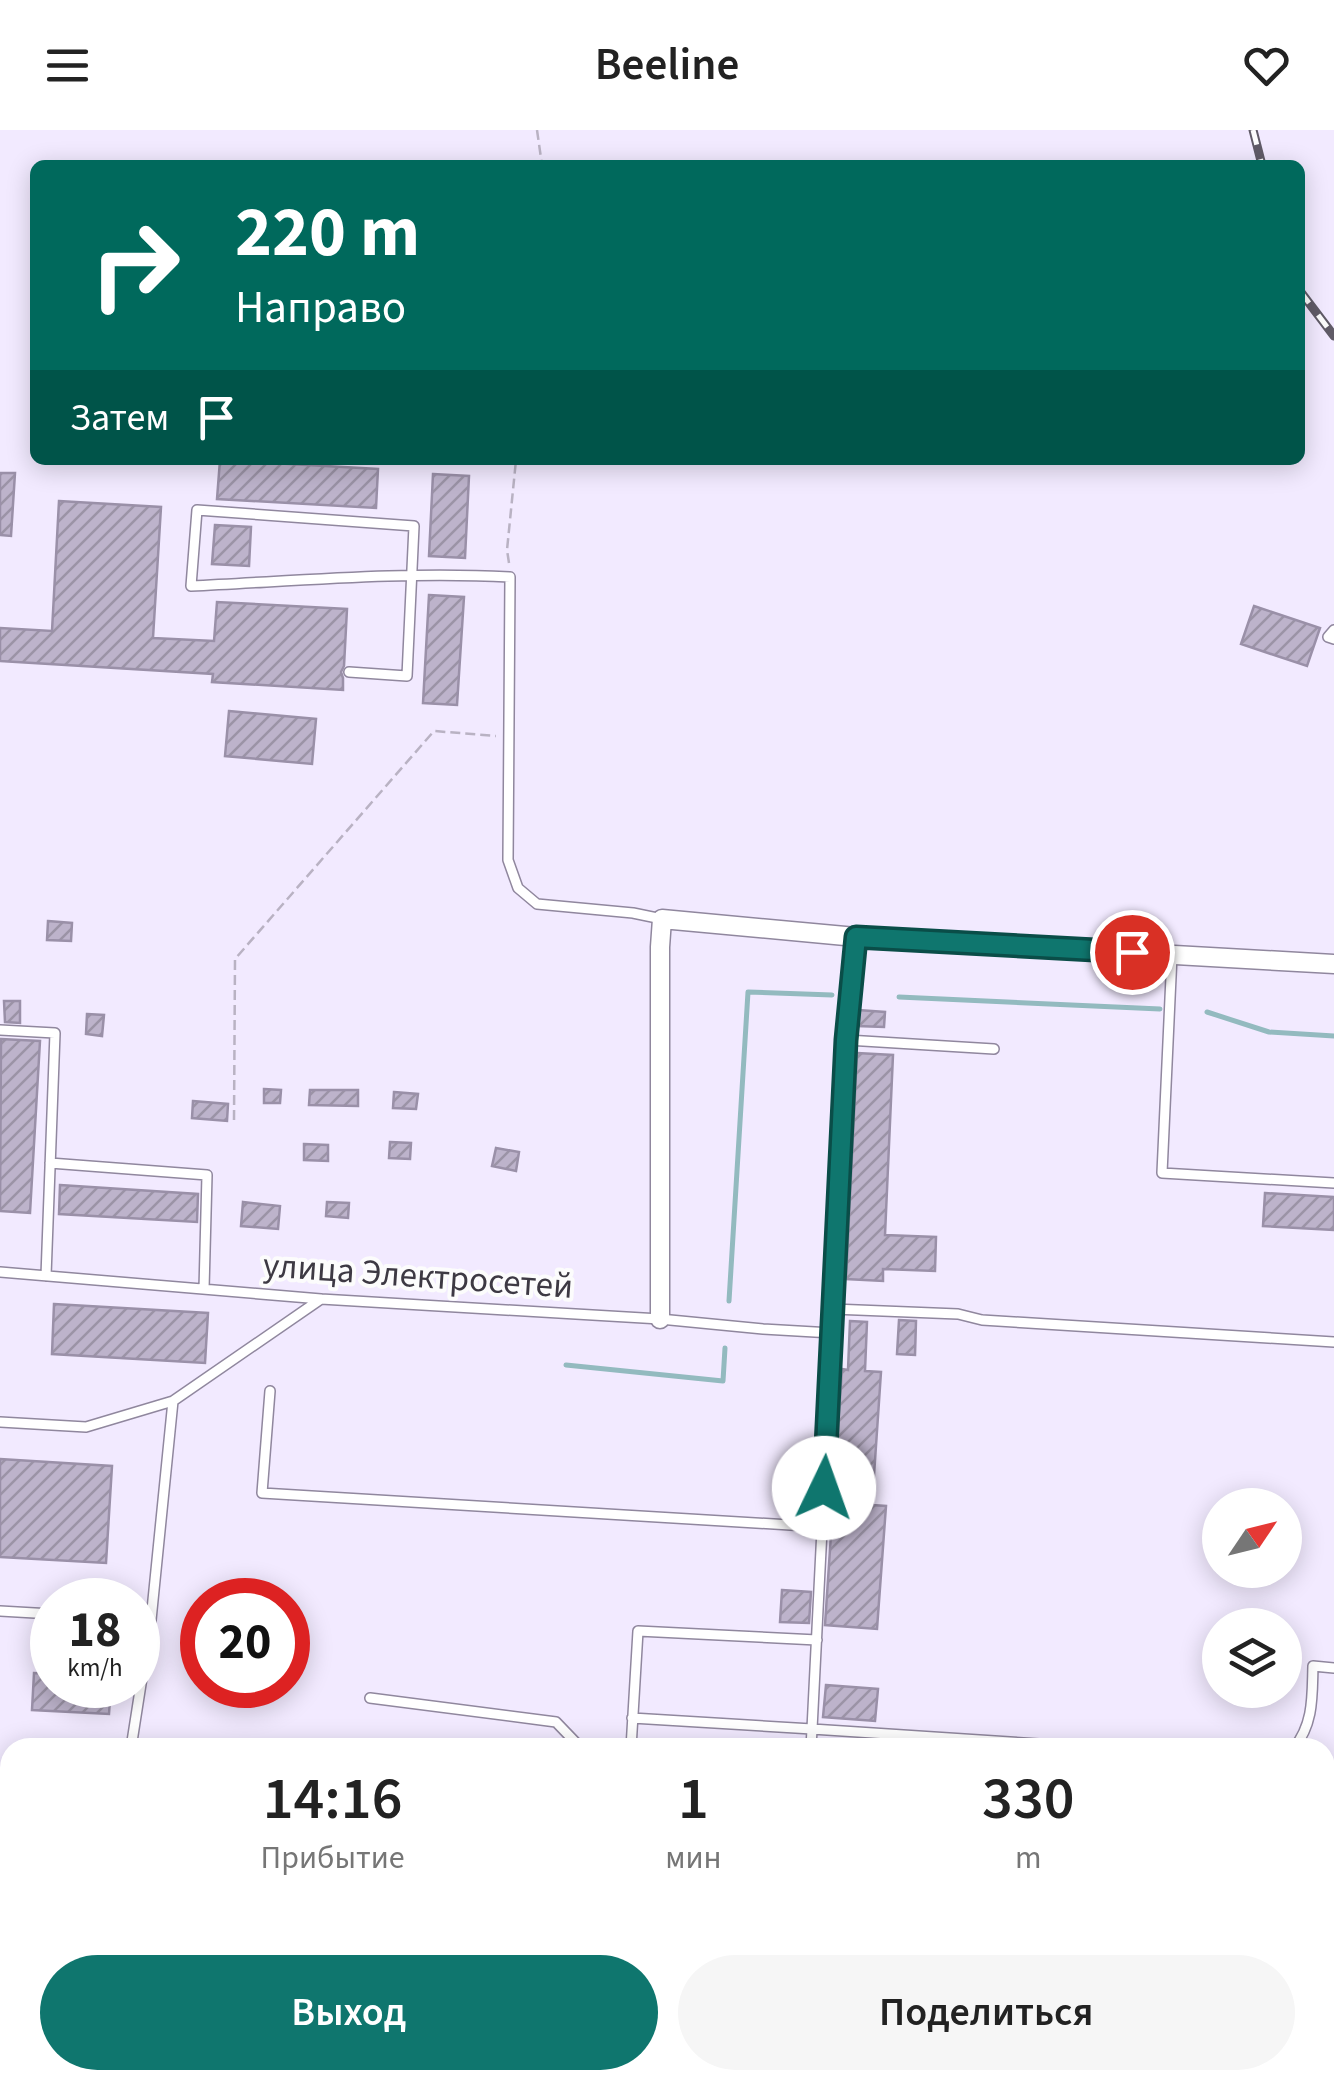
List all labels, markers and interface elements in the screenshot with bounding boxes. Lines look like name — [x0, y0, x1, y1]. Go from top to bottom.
text: Beeline — [595, 33, 739, 97]
icon: menu — [40, 38, 95, 93]
icon: heart — [1239, 38, 1294, 93]
text: 220 m — [235, 183, 420, 283]
icon: right — [70, 200, 200, 330]
text: Направо — [235, 276, 406, 340]
icon: arrive — [189, 390, 244, 445]
text: Затем — [70, 391, 169, 445]
pin — [1090, 910, 1175, 995]
icon: arrive — [1105, 925, 1160, 980]
street label: улица Электросетей — [261, 1240, 575, 1312]
position arrow — [772, 1436, 876, 1540]
north arrow — [1202, 1488, 1302, 1588]
map controls — [1202, 1488, 1302, 1708]
speed limit sign: 20 — [180, 1578, 310, 1708]
text: 18 — [69, 1595, 121, 1666]
button: layers — [1202, 1608, 1302, 1708]
text: km/h — [67, 1650, 123, 1686]
text: 14:16 — [263, 1757, 402, 1842]
text: 1 — [678, 1757, 709, 1842]
text: 330 — [982, 1757, 1074, 1842]
text: Прибытие — [261, 1835, 405, 1881]
text: мин — [665, 1835, 722, 1881]
text: m — [1015, 1835, 1042, 1881]
button: Выход — [40, 1955, 658, 2070]
button: Поделиться — [678, 1955, 1295, 2070]

